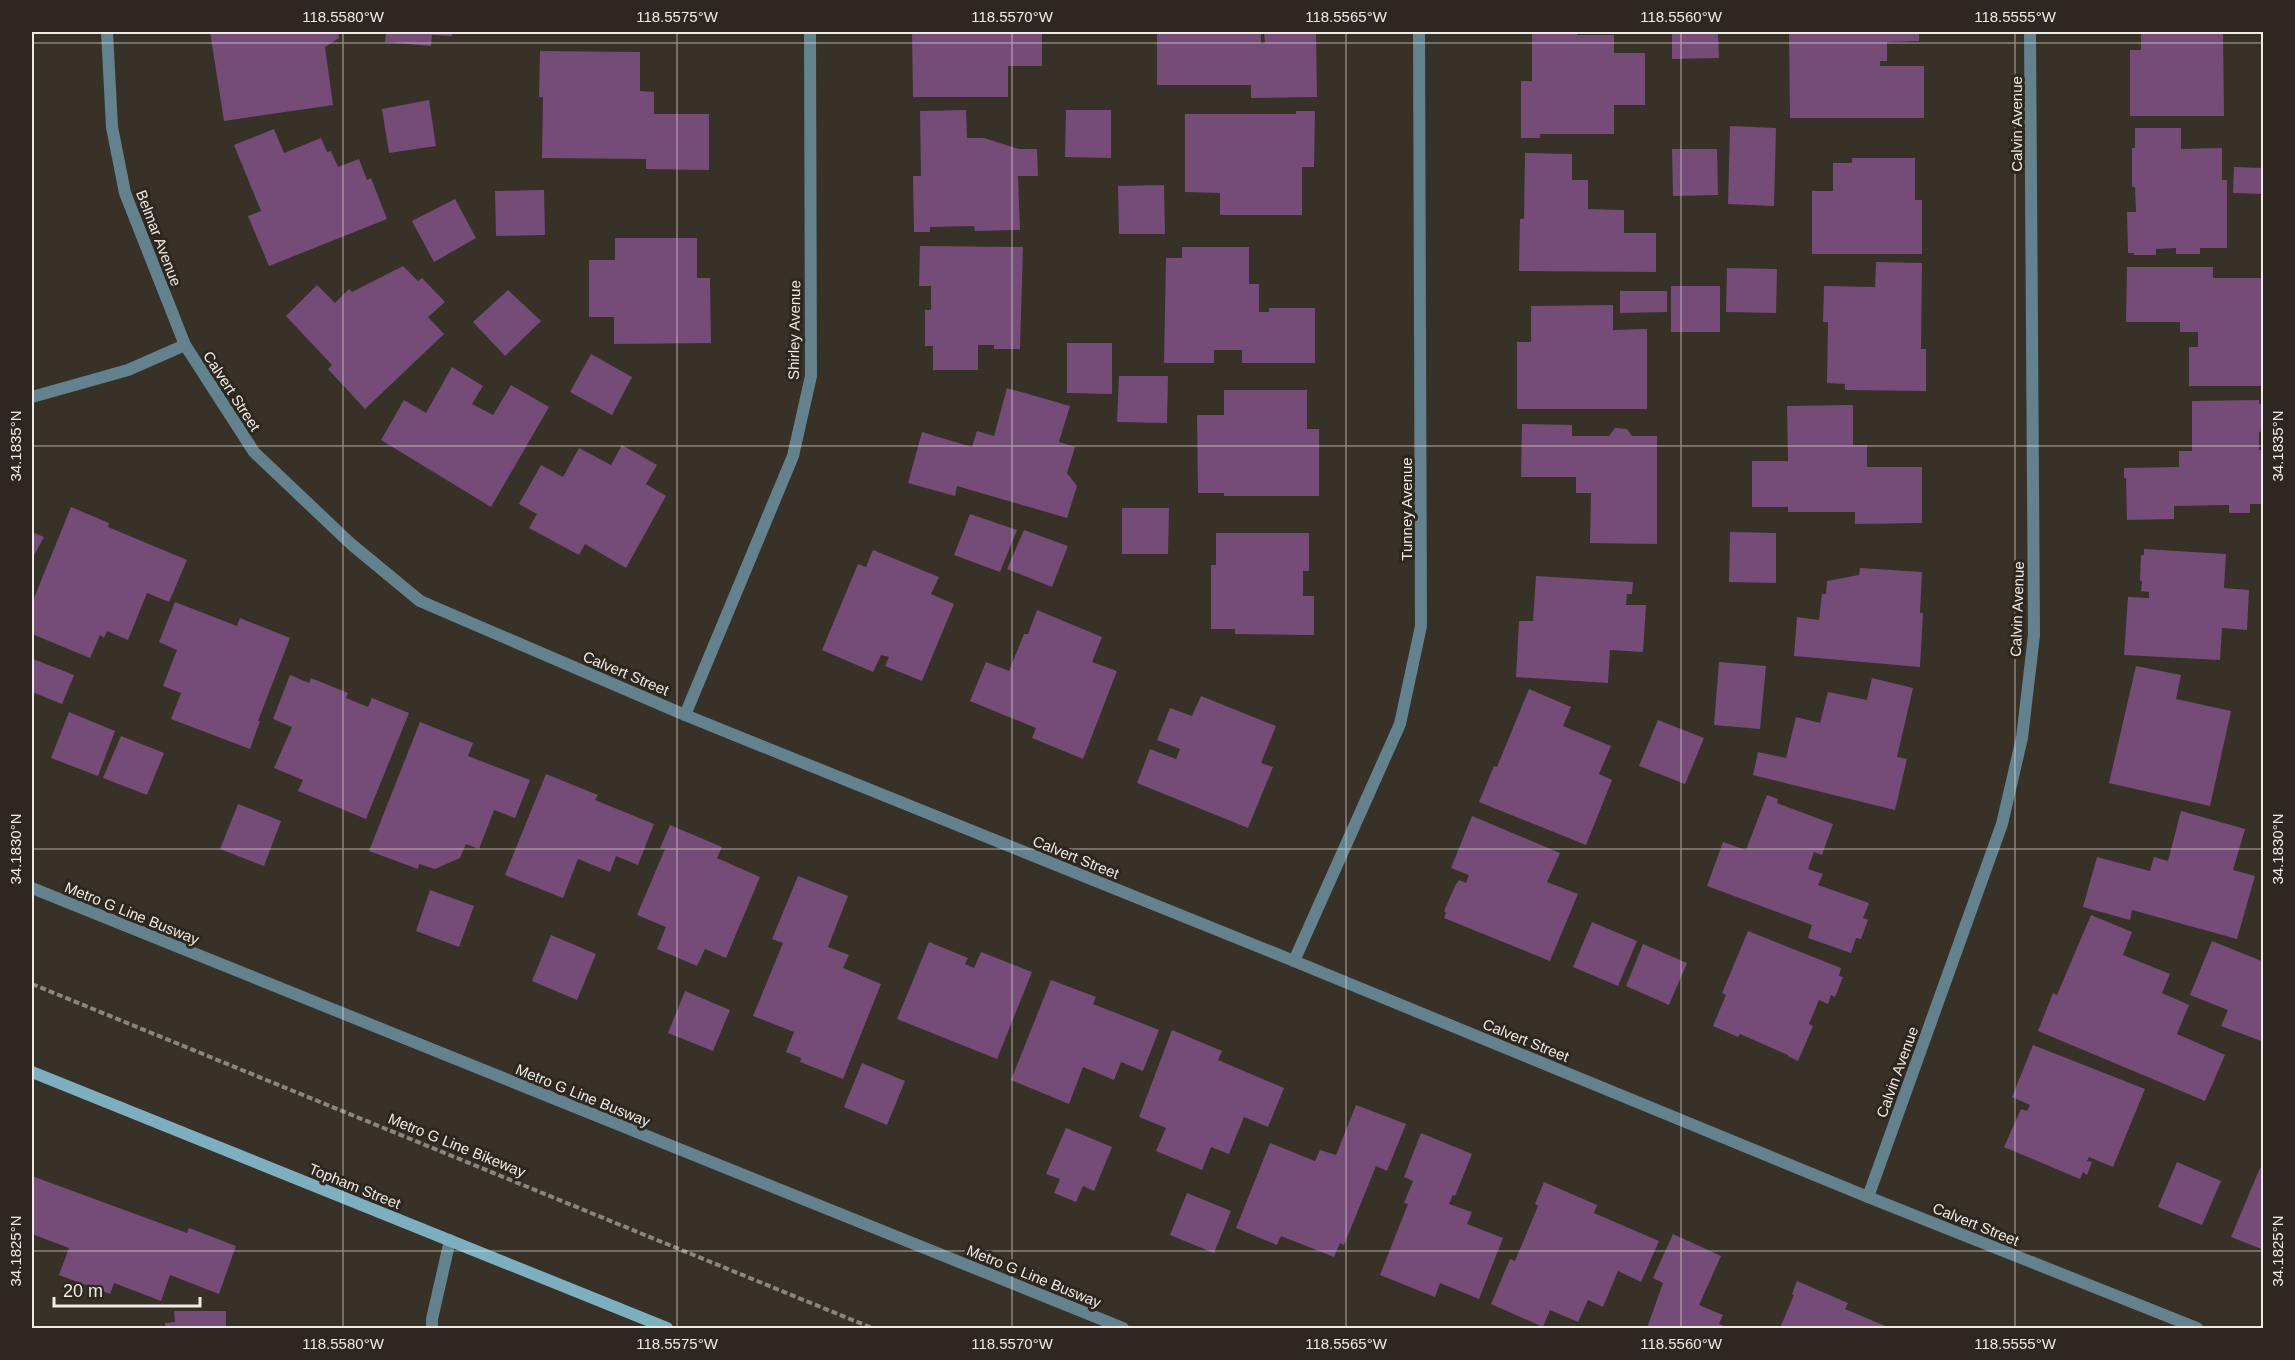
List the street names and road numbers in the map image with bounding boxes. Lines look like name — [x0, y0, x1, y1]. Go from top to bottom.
street label: Calvin Avenue — [2008, 76, 2025, 172]
street label: Belmar Avenue — [133, 188, 185, 288]
street label: Shirley Avenue — [785, 280, 803, 380]
street label: Calvert Street — [200, 348, 265, 435]
street label: Tunney Avenue — [1398, 457, 1415, 561]
street label: Calvin Avenue — [2007, 561, 2027, 657]
street label: Calvert Street — [580, 647, 672, 699]
street label: Calvert Street — [1030, 832, 1122, 882]
street label: Metro G Line Busway — [62, 878, 202, 948]
street label: Calvert Street — [1480, 1015, 1572, 1065]
street label: Calvin Avenue — [1873, 1024, 1921, 1120]
street label: Metro G Line Busway — [513, 1060, 653, 1130]
street label: Metro G Line Bikeway — [386, 1110, 529, 1181]
street label: Topham Street — [307, 1160, 404, 1212]
street label: Calvert Street — [1930, 1199, 2022, 1249]
street label: Metro G Line Busway — [964, 1241, 1104, 1311]

